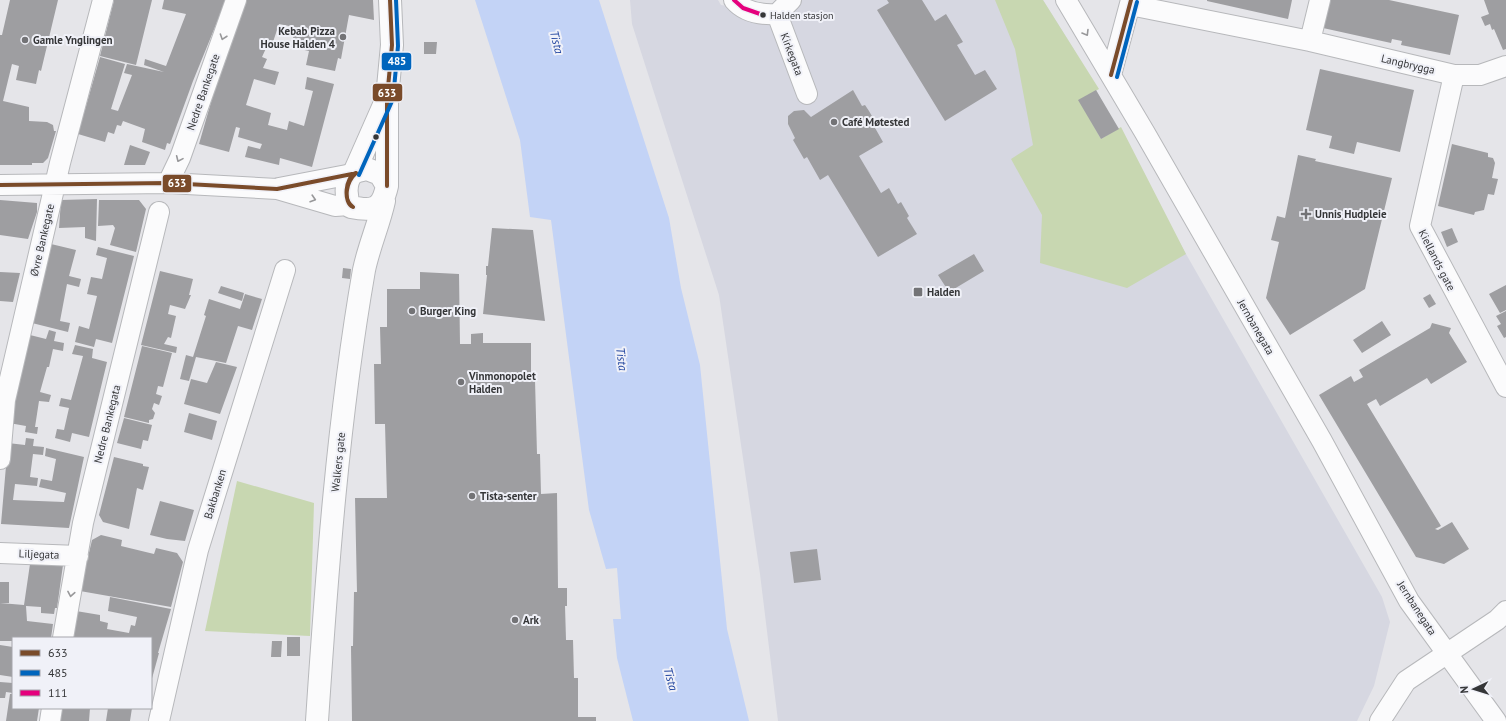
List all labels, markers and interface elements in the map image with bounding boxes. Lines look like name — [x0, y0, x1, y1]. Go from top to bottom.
place label: Halden stasjon — [770, 9, 833, 22]
marker: Halden stasjon — [758, 10, 768, 20]
place label: Kebab Pizza House Halden 4 — [261, 24, 336, 51]
water label: Tista — [547, 29, 567, 55]
one-way arrow — [1081, 29, 1089, 36]
street label: Kirkegata — [777, 31, 807, 77]
marker: Kebab Pizza House Halden 4 — [338, 32, 348, 42]
place label: Gamle Ynglingen — [33, 33, 113, 47]
one-way arrow — [219, 33, 228, 40]
marker: Gamle Ynglingen — [20, 35, 30, 45]
street label: Nedre Bankegate — [183, 51, 223, 132]
street label: Langbrygga — [1380, 51, 1436, 77]
line badge: 485 — [381, 52, 412, 71]
text: 485 — [388, 54, 406, 68]
line badge: 633 — [372, 83, 403, 102]
text: 633 — [378, 86, 396, 100]
place label: Café Møtested — [842, 115, 909, 129]
marker: Café Møtested — [829, 117, 839, 127]
unlabelled marker — [371, 132, 381, 142]
one-way arrow — [176, 156, 184, 163]
line badge: 633 — [162, 174, 192, 193]
text: 633 — [168, 176, 186, 190]
one-way arrow — [309, 194, 316, 203]
street label: Øvre Bankegate — [27, 202, 57, 278]
place label: Unnis Hudpleie — [1315, 207, 1387, 221]
marker: Unnis Hudpleie — [1300, 208, 1312, 220]
street label: Kiellands gate — [1416, 227, 1459, 293]
place label: Halden — [927, 285, 960, 299]
marker: Halden — [912, 286, 924, 298]
street label: Jernbanegata — [1234, 296, 1278, 357]
place label: Burger King — [420, 304, 476, 318]
marker: Burger King — [407, 306, 417, 316]
water label: Tista — [613, 346, 631, 372]
place label: Vinmonopolet Halden — [468, 369, 536, 396]
marker: Vinmonopolet Halden — [456, 377, 466, 387]
street label: Nedre Bankegata — [91, 383, 123, 465]
street label: Walkers gate — [328, 431, 348, 493]
street label: Bakbanken — [201, 467, 229, 521]
place label: Tista-senter — [480, 489, 537, 503]
marker: Tista-senter — [467, 491, 477, 501]
street label: Liljegata — [18, 546, 60, 562]
street label: Jernbanegata — [1394, 577, 1440, 638]
one-way arrow — [67, 591, 76, 598]
place label: Ark — [523, 613, 540, 627]
marker: Ark — [510, 615, 520, 625]
legend — [12, 637, 152, 709]
text: 633 — [48, 645, 68, 660]
text: 485 — [48, 665, 68, 680]
water label: Tista — [661, 666, 681, 692]
north arrow — [1454, 669, 1494, 709]
text: 111 — [48, 685, 68, 700]
text: N — [1457, 686, 1471, 694]

